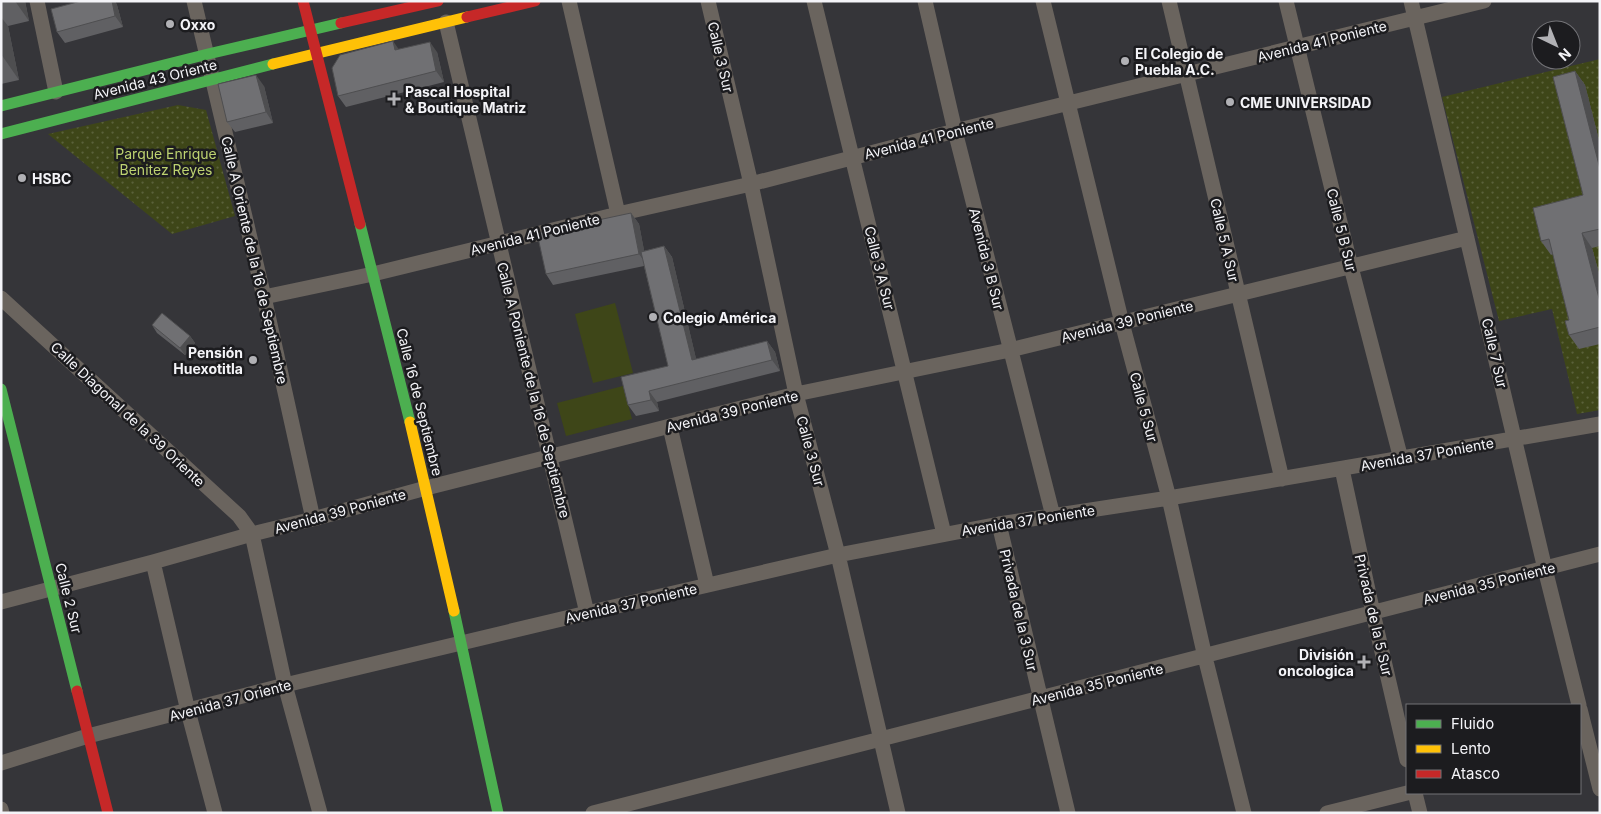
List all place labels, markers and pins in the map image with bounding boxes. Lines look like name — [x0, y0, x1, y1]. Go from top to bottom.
place label: Oxxo — [180, 16, 216, 33]
marker: Oxxo — [164, 18, 176, 30]
place label: El Colegio de Puebla A.C. — [1135, 45, 1223, 78]
marker: El Colegio de Puebla A.C. — [1119, 55, 1131, 67]
place label: Pascal Hospital & Boutique Matriz — [405, 83, 526, 116]
marker: Pascal Hospital & Boutique Matriz — [387, 92, 401, 106]
place label: CME UNIVERSIDAD — [1240, 94, 1371, 111]
marker: CME UNIVERSIDAD — [1224, 96, 1236, 108]
place label: HSBC — [32, 170, 71, 187]
marker: HSBC — [16, 172, 28, 184]
place label: Colegio América — [663, 309, 776, 326]
marker: Colegio América — [647, 311, 659, 323]
place label: Pensión Huexotitla — [173, 344, 243, 377]
marker: Pensión Huexotitla — [247, 354, 259, 366]
place label: División oncologica — [1278, 646, 1354, 679]
marker: División oncologica — [1358, 656, 1370, 668]

